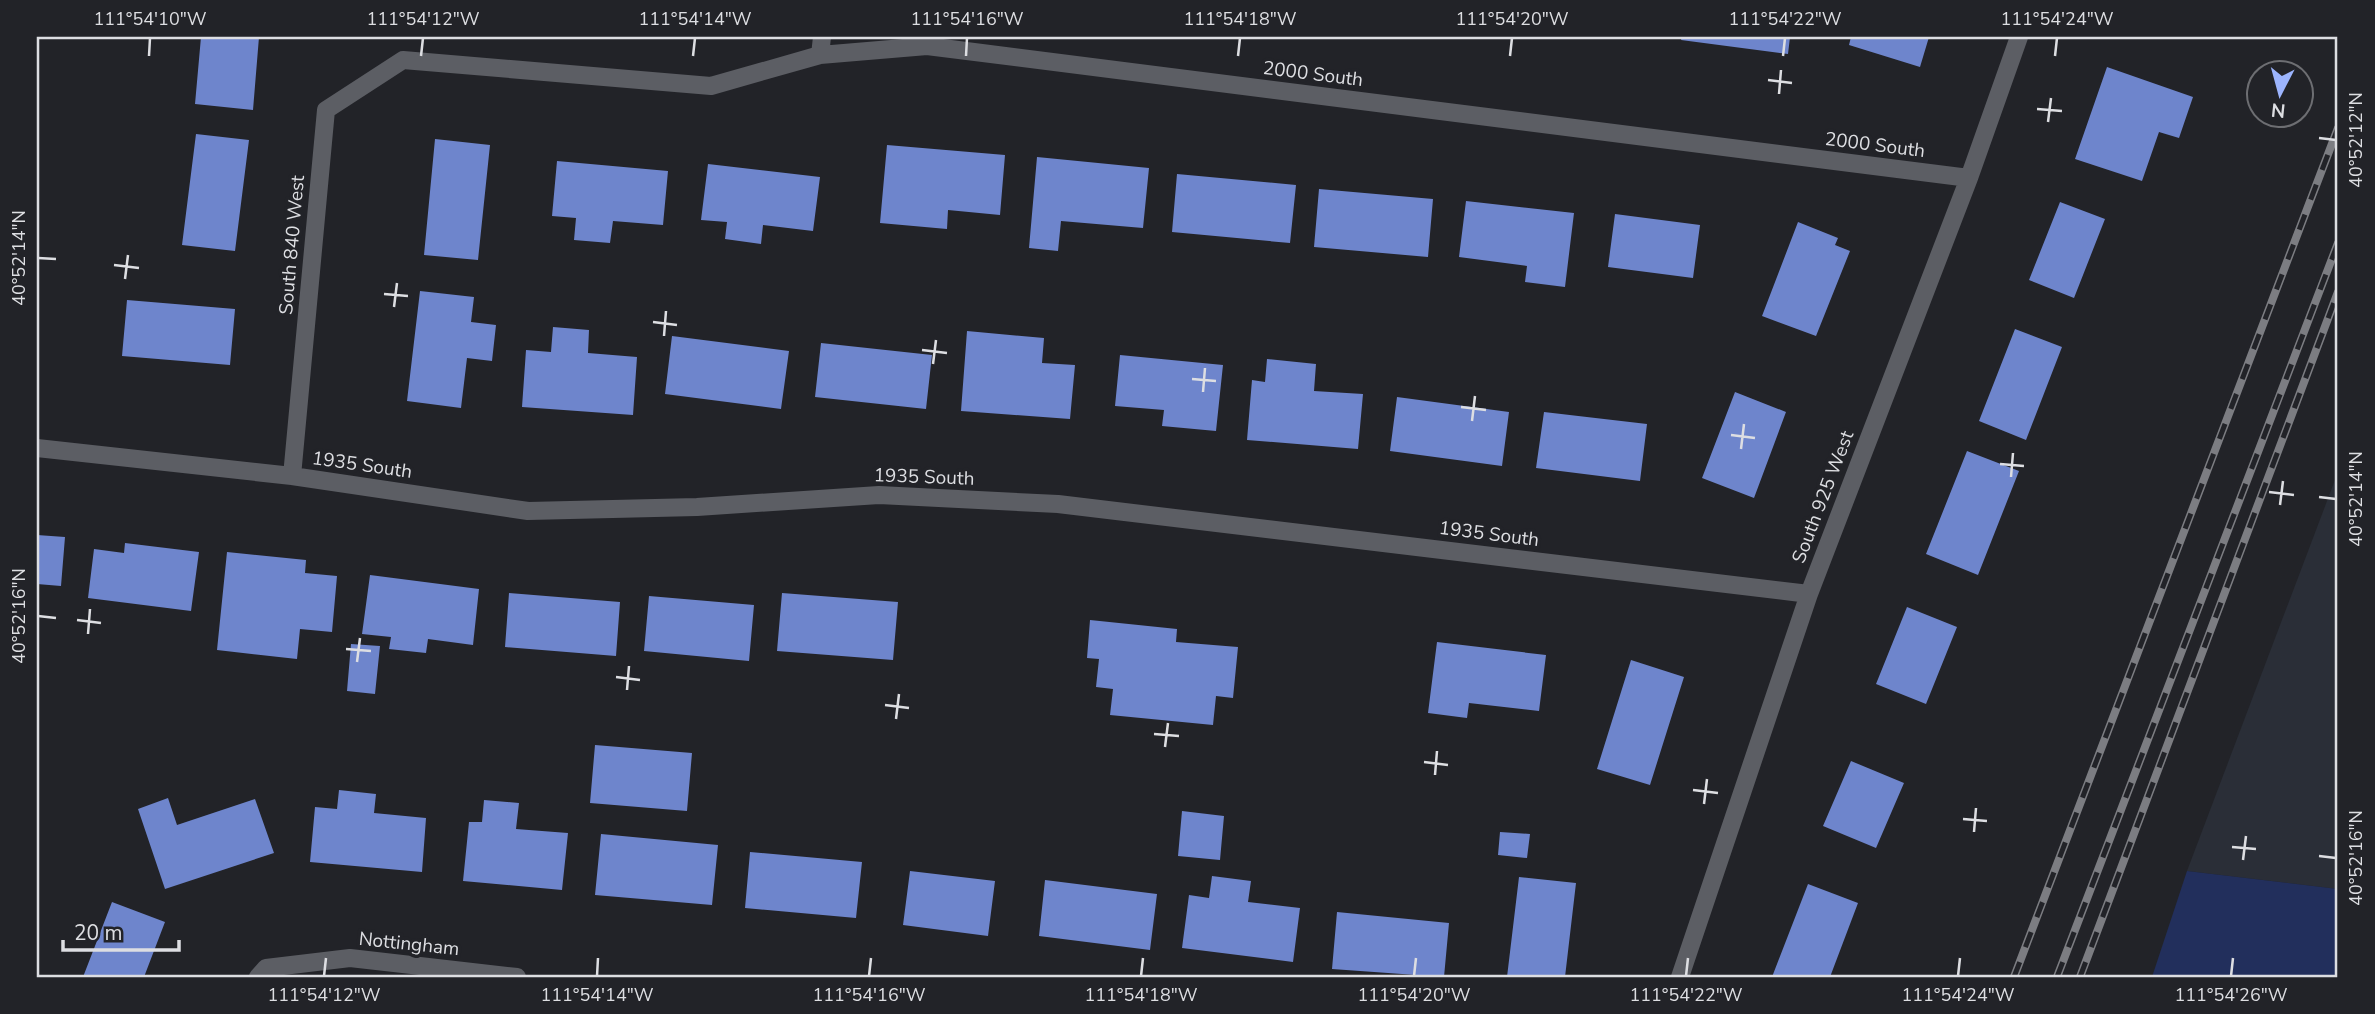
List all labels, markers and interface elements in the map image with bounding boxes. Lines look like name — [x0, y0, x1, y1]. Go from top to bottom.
text: 111°54'10"W — [93, 7, 207, 31]
text: 111°54'12"W — [366, 7, 480, 31]
text: 111°54'14"W — [638, 7, 752, 31]
text: 111°54'16"W — [910, 7, 1024, 31]
text: 111°54'18"W — [1183, 7, 1297, 31]
text: 111°54'20"W — [1455, 7, 1569, 31]
text: 111°54'22"W — [1728, 7, 1842, 31]
text: 111°54'24"W — [2000, 7, 2114, 31]
street label: 2000 South — [1261, 55, 1365, 93]
north arrow — [2246, 60, 2316, 130]
text: 40°52'12"N — [2344, 92, 2368, 188]
text: N — [2270, 96, 2287, 124]
street label: 2000 South — [1823, 126, 1927, 164]
street label: South 840 West — [273, 174, 311, 316]
text: 40°52'14"N — [7, 210, 31, 306]
street label: South 925 West — [1786, 427, 1860, 567]
street label: 1935 South — [310, 445, 414, 485]
text: 40°52'14"N — [2344, 451, 2368, 547]
street label: 1935 South — [873, 462, 975, 492]
street label: 1935 South — [1437, 515, 1541, 553]
text: 40°52'16"N — [7, 568, 31, 664]
text: 40°52'16"N — [2344, 810, 2368, 906]
scale bar — [63, 909, 178, 953]
text: 20 m — [74, 919, 123, 947]
street label: Nottingham — [357, 926, 461, 962]
text: 111°54'12"W — [267, 983, 381, 1007]
text: 111°54'14"W — [540, 983, 654, 1007]
text: 111°54'16"W — [812, 983, 926, 1007]
text: 111°54'18"W — [1084, 983, 1198, 1007]
text: 111°54'20"W — [1357, 983, 1471, 1007]
text: 111°54'22"W — [1629, 983, 1743, 1007]
text: 111°54'24"W — [1901, 983, 2015, 1007]
text: 111°54'26"W — [2174, 983, 2288, 1007]

